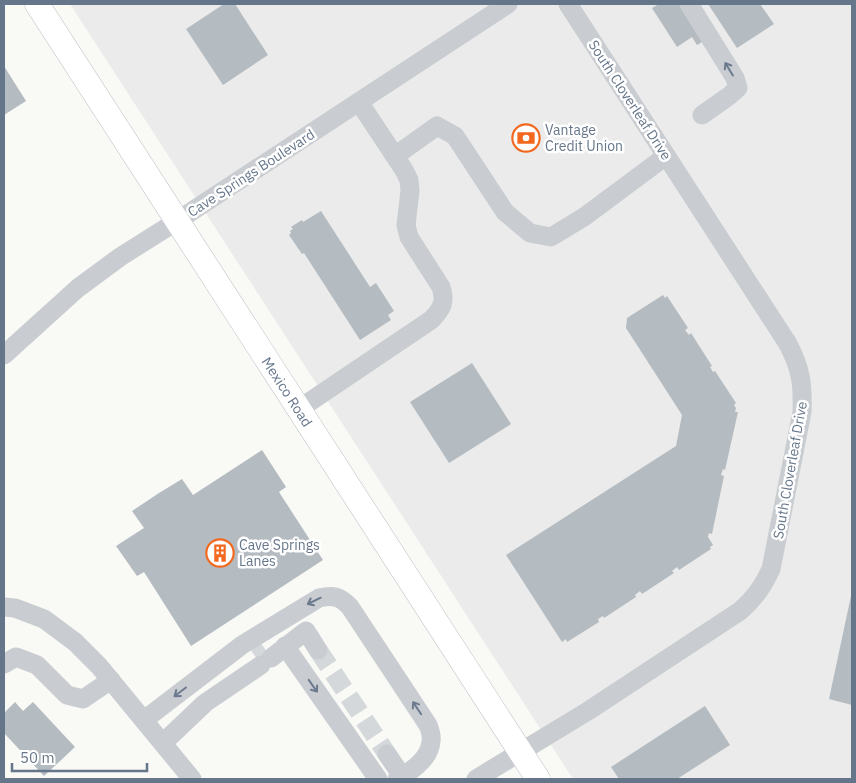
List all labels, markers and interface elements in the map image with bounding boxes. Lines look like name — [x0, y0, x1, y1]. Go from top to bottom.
street label: South Cloverleaf Drive — [585, 37, 676, 164]
one-way arrow — [724, 62, 734, 76]
place label: Vantage Credit Union — [545, 121, 623, 155]
bank icon: Vantage Credit Union — [511, 123, 541, 153]
street label: Cave Springs Boulevard — [184, 125, 318, 221]
street label: Mexico Road — [258, 354, 316, 430]
street label: South Cloverleaf Drive — [769, 400, 811, 540]
place label: Cave Springs Lanes — [239, 536, 320, 570]
building icon: Cave Springs Lanes — [205, 538, 235, 568]
one-way arrow — [307, 597, 322, 606]
one-way arrow — [308, 679, 318, 693]
one-way arrow — [173, 687, 187, 697]
one-way arrow — [412, 701, 422, 715]
scale bar — [12, 740, 148, 772]
text: 50 m — [20, 748, 55, 767]

